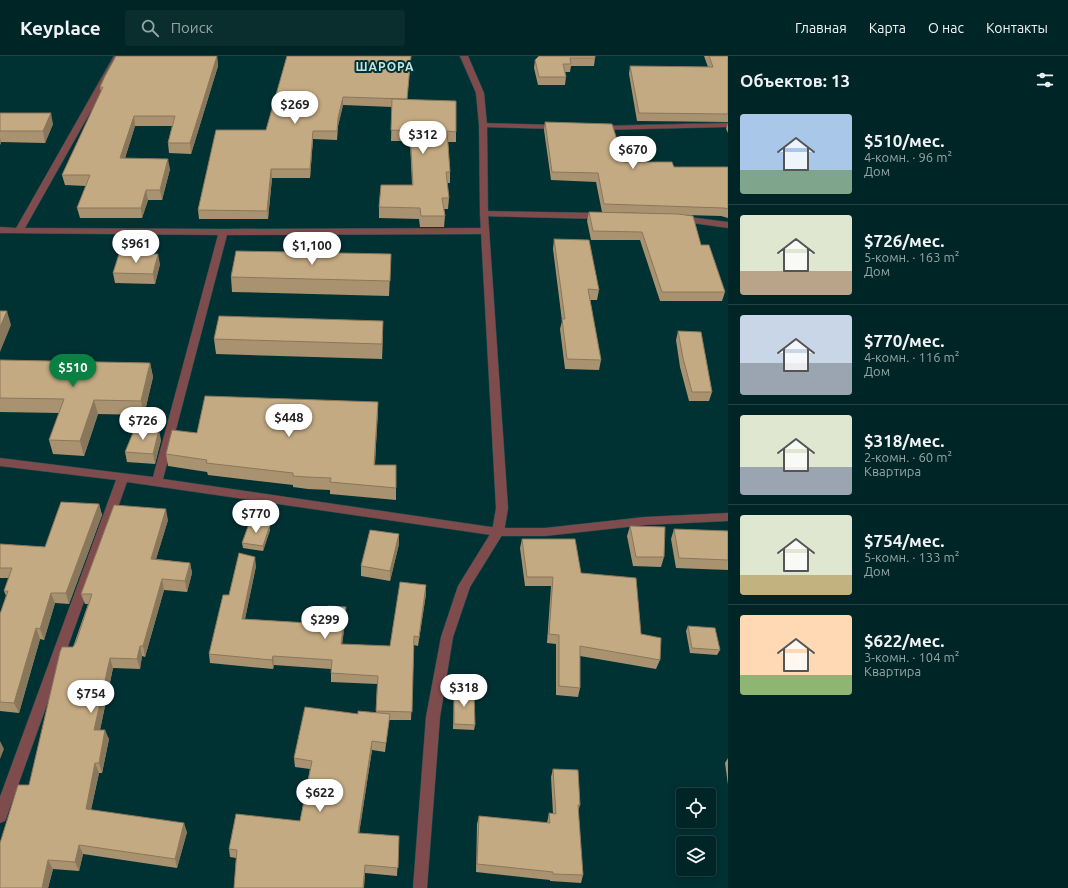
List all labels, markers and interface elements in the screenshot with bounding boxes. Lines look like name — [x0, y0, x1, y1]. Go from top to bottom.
search box — [125, 10, 405, 46]
text: Keyplace — [20, 17, 101, 39]
icon: search — [139, 17, 161, 39]
text: Поиск — [171, 19, 213, 36]
text: Главная — [795, 20, 847, 36]
text: Карта — [869, 20, 906, 36]
text: О нас — [928, 20, 964, 36]
text: Контакты — [986, 20, 1048, 36]
district label: ШАРОРА — [356, 60, 414, 73]
icon: filters — [1034, 69, 1056, 91]
text: Объектов: 13 — [740, 71, 850, 90]
pin: $269 — [271, 91, 319, 125]
text: $269 — [280, 97, 310, 111]
pin: $312 — [399, 121, 447, 155]
text: $312 — [408, 127, 438, 141]
icon: home — [772, 130, 820, 178]
text: $510/мес. — [864, 131, 945, 150]
pin: $670 — [609, 136, 657, 170]
text: $670 — [618, 142, 648, 156]
text: 4-комн. · 96 m² — [864, 150, 952, 164]
text: Дом — [864, 164, 890, 178]
pin: $961 — [112, 230, 160, 264]
icon: home — [772, 231, 820, 279]
text: $726/мес. — [864, 231, 945, 250]
pin: $1,100 — [279, 232, 345, 266]
text: $961 — [121, 236, 151, 250]
text: $1,100 — [292, 238, 332, 252]
text: 5-комн. · 163 m² — [864, 250, 959, 264]
text: Дом — [864, 264, 890, 278]
icon: home — [772, 331, 820, 379]
text: $770/мес. — [864, 331, 945, 350]
text: 4-комн. · 116 m² — [864, 350, 959, 364]
pin: $510 — [49, 354, 97, 388]
text: $510 — [58, 360, 88, 374]
text: Дом — [864, 364, 890, 378]
pin: $448 — [265, 404, 313, 438]
pin: $726 — [119, 407, 167, 441]
text: $448 — [274, 410, 304, 424]
text: $726 — [128, 413, 158, 427]
icon: home — [772, 431, 820, 479]
text: $318/мес. — [864, 431, 945, 450]
text: 2-комн. · 60 m² — [864, 450, 952, 464]
text: Квартира — [864, 464, 921, 478]
pin: $770 — [232, 500, 280, 534]
text: $770 — [241, 506, 271, 520]
icon: home — [772, 531, 820, 579]
text: $754/мес. — [864, 531, 945, 550]
text: 5-комн. · 133 m² — [864, 550, 959, 564]
text: Дом — [864, 564, 890, 578]
pin: $299 — [301, 606, 349, 640]
text: $299 — [310, 612, 340, 626]
icon: home — [772, 631, 820, 679]
text: $622/мес. — [864, 631, 945, 650]
text: 3-комн. · 104 m² — [864, 650, 959, 664]
text: Квартира — [864, 664, 921, 678]
pin: $318 — [440, 674, 488, 708]
pin: $754 — [67, 680, 115, 714]
text: $318 — [449, 680, 479, 694]
text: $754 — [76, 686, 106, 700]
pin: $622 — [296, 779, 344, 813]
text: $622 — [305, 785, 335, 799]
map controls — [676, 788, 716, 876]
button: locate — [676, 788, 716, 828]
button: layers — [676, 836, 716, 876]

